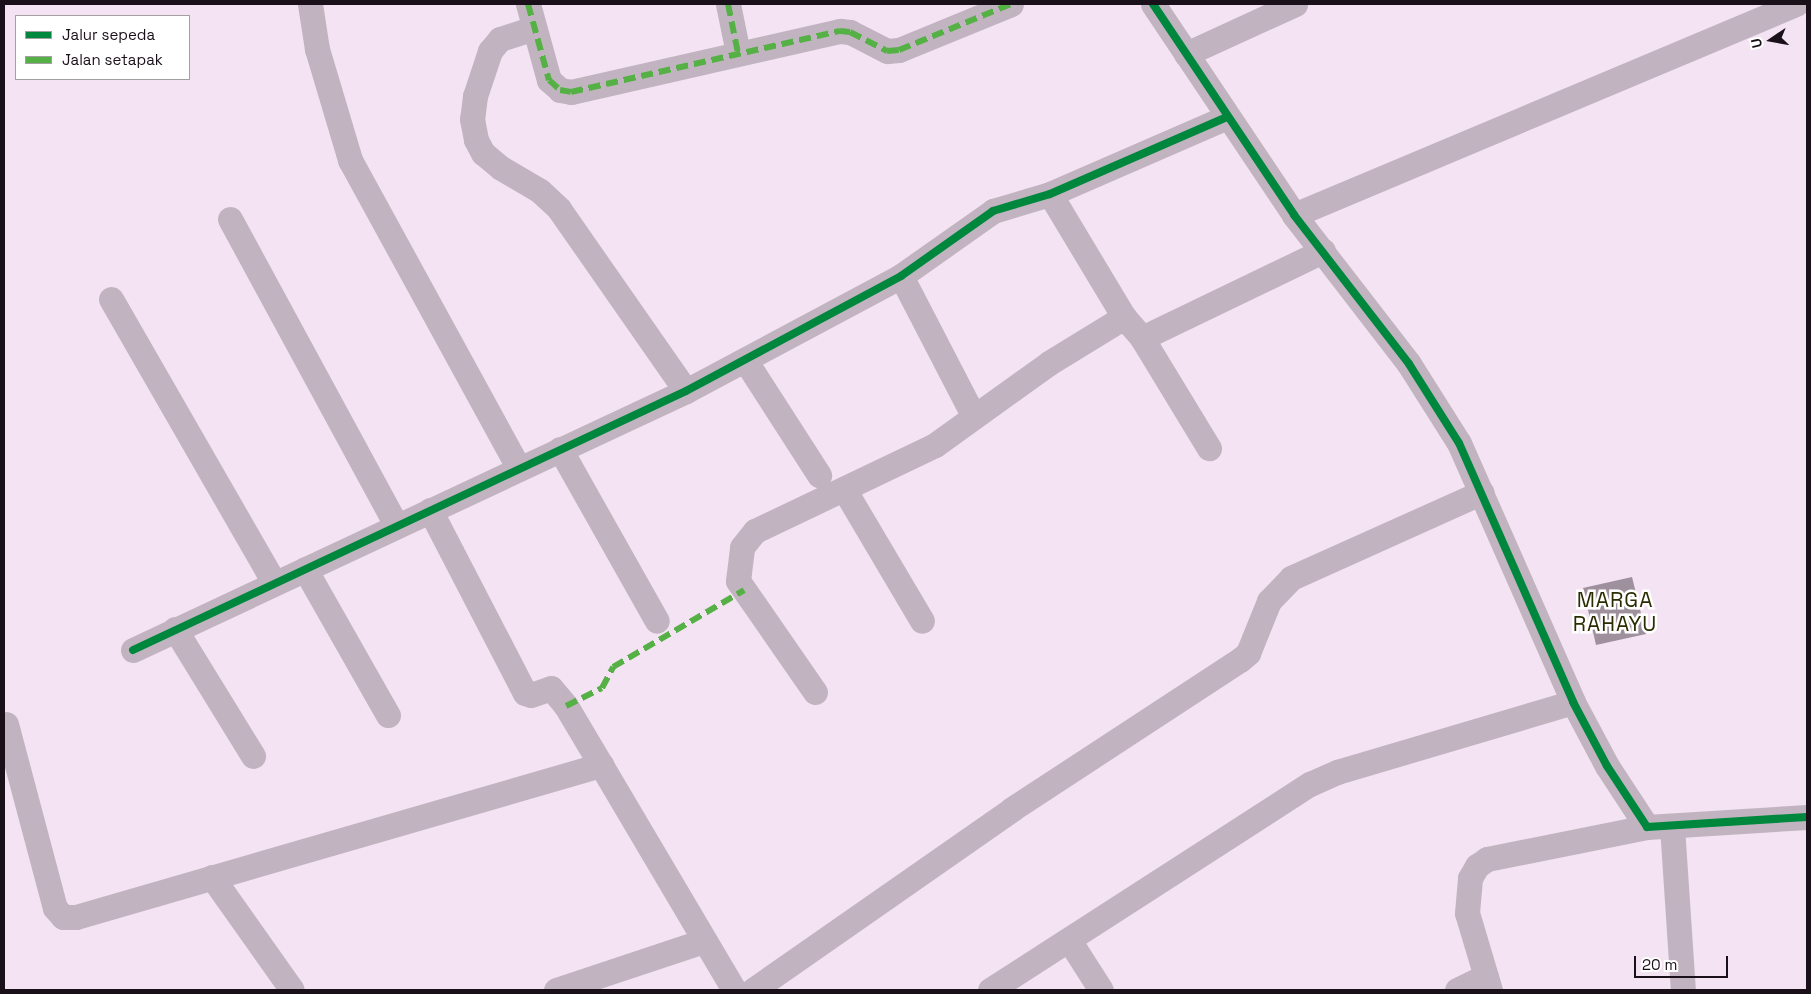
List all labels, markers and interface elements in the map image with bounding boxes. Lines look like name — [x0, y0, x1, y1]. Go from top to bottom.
legend — [15, 15, 190, 80]
north arrow — [1746, 15, 1796, 65]
text: Jalur sepeda — [62, 25, 155, 44]
text: U — [1747, 37, 1766, 50]
text: Jalan setapak — [62, 50, 163, 69]
district label: MARGA RAHAYU — [1572, 587, 1658, 637]
scale bar — [1636, 946, 1730, 978]
text: 20 m — [1642, 955, 1677, 974]

